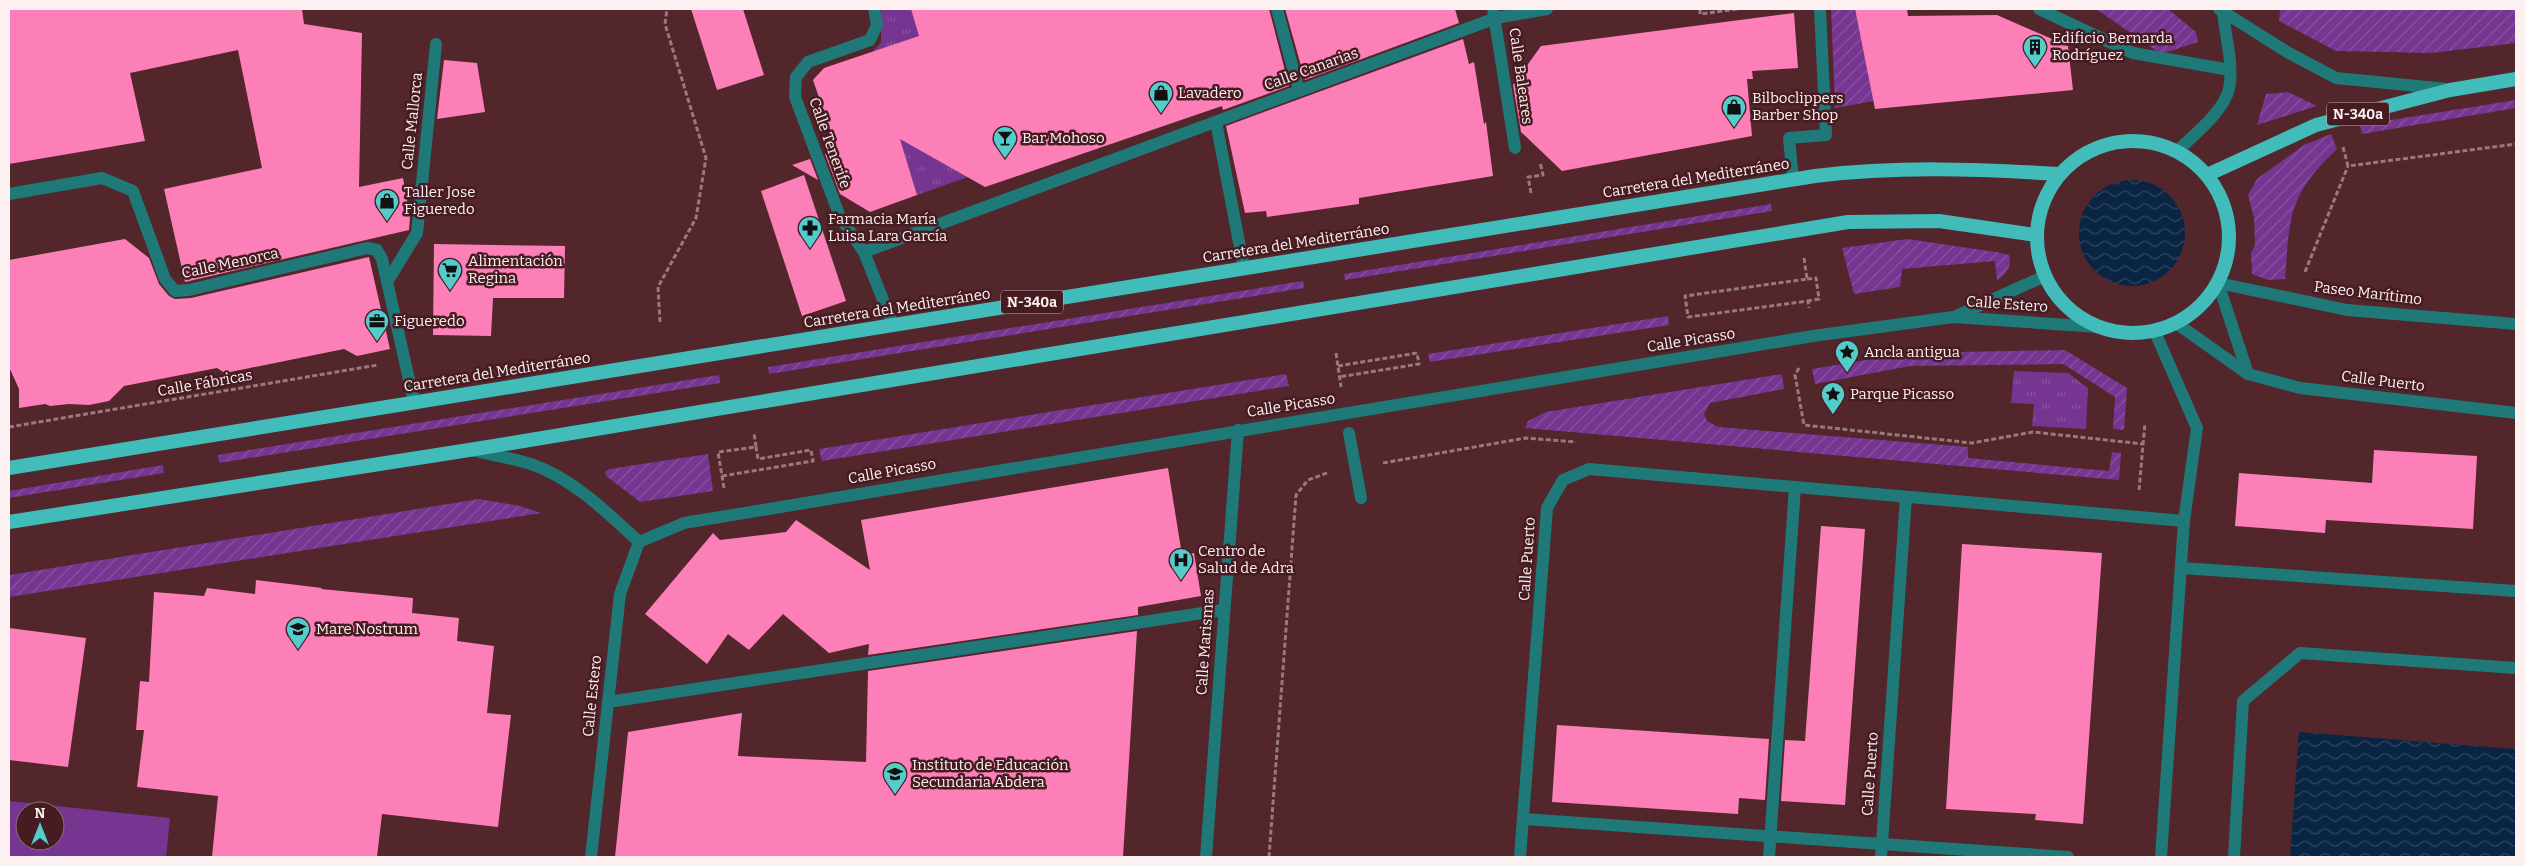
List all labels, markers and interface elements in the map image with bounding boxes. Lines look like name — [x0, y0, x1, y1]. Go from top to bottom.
street label: Calle Baleares — [1505, 27, 1537, 125]
place label: Edificio Bernarda Rodríguez — [2052, 29, 2173, 64]
building icon: Edificio Bernarda Rodríguez — [2022, 34, 2048, 68]
street label: Calle Canarias — [1262, 44, 1360, 94]
street label: Calle Mallorca — [398, 71, 426, 171]
shop icon: Lavadero — [1148, 80, 1174, 114]
place label: Lavadero — [1178, 84, 1242, 102]
place label: Bilboclippers Barber Shop — [1752, 89, 1843, 124]
shop icon: Bilboclippers Barber Shop — [1721, 94, 1747, 128]
street label: Calle Tenerife — [805, 95, 855, 191]
road number: N-340a — [2327, 102, 2389, 126]
bar icon: Bar Mohoso — [992, 125, 1018, 159]
place label: Bar Mohoso — [1022, 129, 1105, 147]
street label: Carretera del Mediterráneo — [1601, 154, 1791, 202]
place label: Taller Jose Figueredo — [404, 183, 475, 218]
shop icon: Taller Jose Figueredo — [374, 188, 400, 222]
place label: Farmacia María Luisa Lara García — [828, 210, 947, 245]
pharmacy icon: Farmacia María Luisa Lara García — [797, 215, 823, 249]
street label: Carretera del Mediterráneo — [1201, 219, 1391, 267]
street label: Calle Menorca — [180, 244, 280, 282]
place label: Alimentación Regina — [468, 252, 563, 287]
supermarket icon: Alimentación Regina — [437, 257, 463, 291]
street label: Paseo Marítimo — [2313, 277, 2423, 309]
street label: Carretera del Mediterráneo — [802, 284, 992, 332]
road number: N-340a — [1001, 290, 1063, 314]
street label: Calle Estero — [1965, 292, 2049, 316]
office icon: Figueredo — [364, 308, 390, 342]
place label: Figueredo — [394, 312, 465, 330]
street label: Calle Picasso — [1646, 324, 1736, 356]
place icon: Ancla antigua — [1834, 339, 1860, 373]
place label: Ancla antigua — [1864, 343, 1960, 361]
street label: Carretera del Mediterráneo — [402, 348, 592, 396]
street label: Calle Fábricas — [156, 366, 254, 400]
street label: Calle Puerto — [2340, 367, 2426, 395]
place icon: Parque Picasso — [1820, 381, 1846, 415]
place label: Parque Picasso — [1850, 385, 1954, 403]
street label: Calle Picasso — [1246, 389, 1336, 421]
street label: Calle Picasso — [846, 454, 938, 488]
street label: Calle Puerto — [1515, 516, 1539, 602]
place label: Centro de Salud de Adra — [1198, 542, 1294, 577]
hospital icon: Centro de Salud de Adra — [1168, 547, 1194, 581]
street label: Calle Marismas — [1192, 588, 1218, 696]
school or university icon: Mare Nostrum — [285, 616, 311, 650]
place label: Mare Nostrum — [316, 620, 419, 638]
street label: Calle Estero — [579, 654, 605, 738]
street label: Calle Puerto — [1858, 731, 1882, 817]
place label: Instituto de Educación Secundaria Abdera — [912, 756, 1069, 791]
school or university icon: Instituto de Educación Secundaria Abdera — [882, 761, 908, 795]
north arrow — [15, 801, 65, 851]
text: N — [35, 805, 46, 822]

